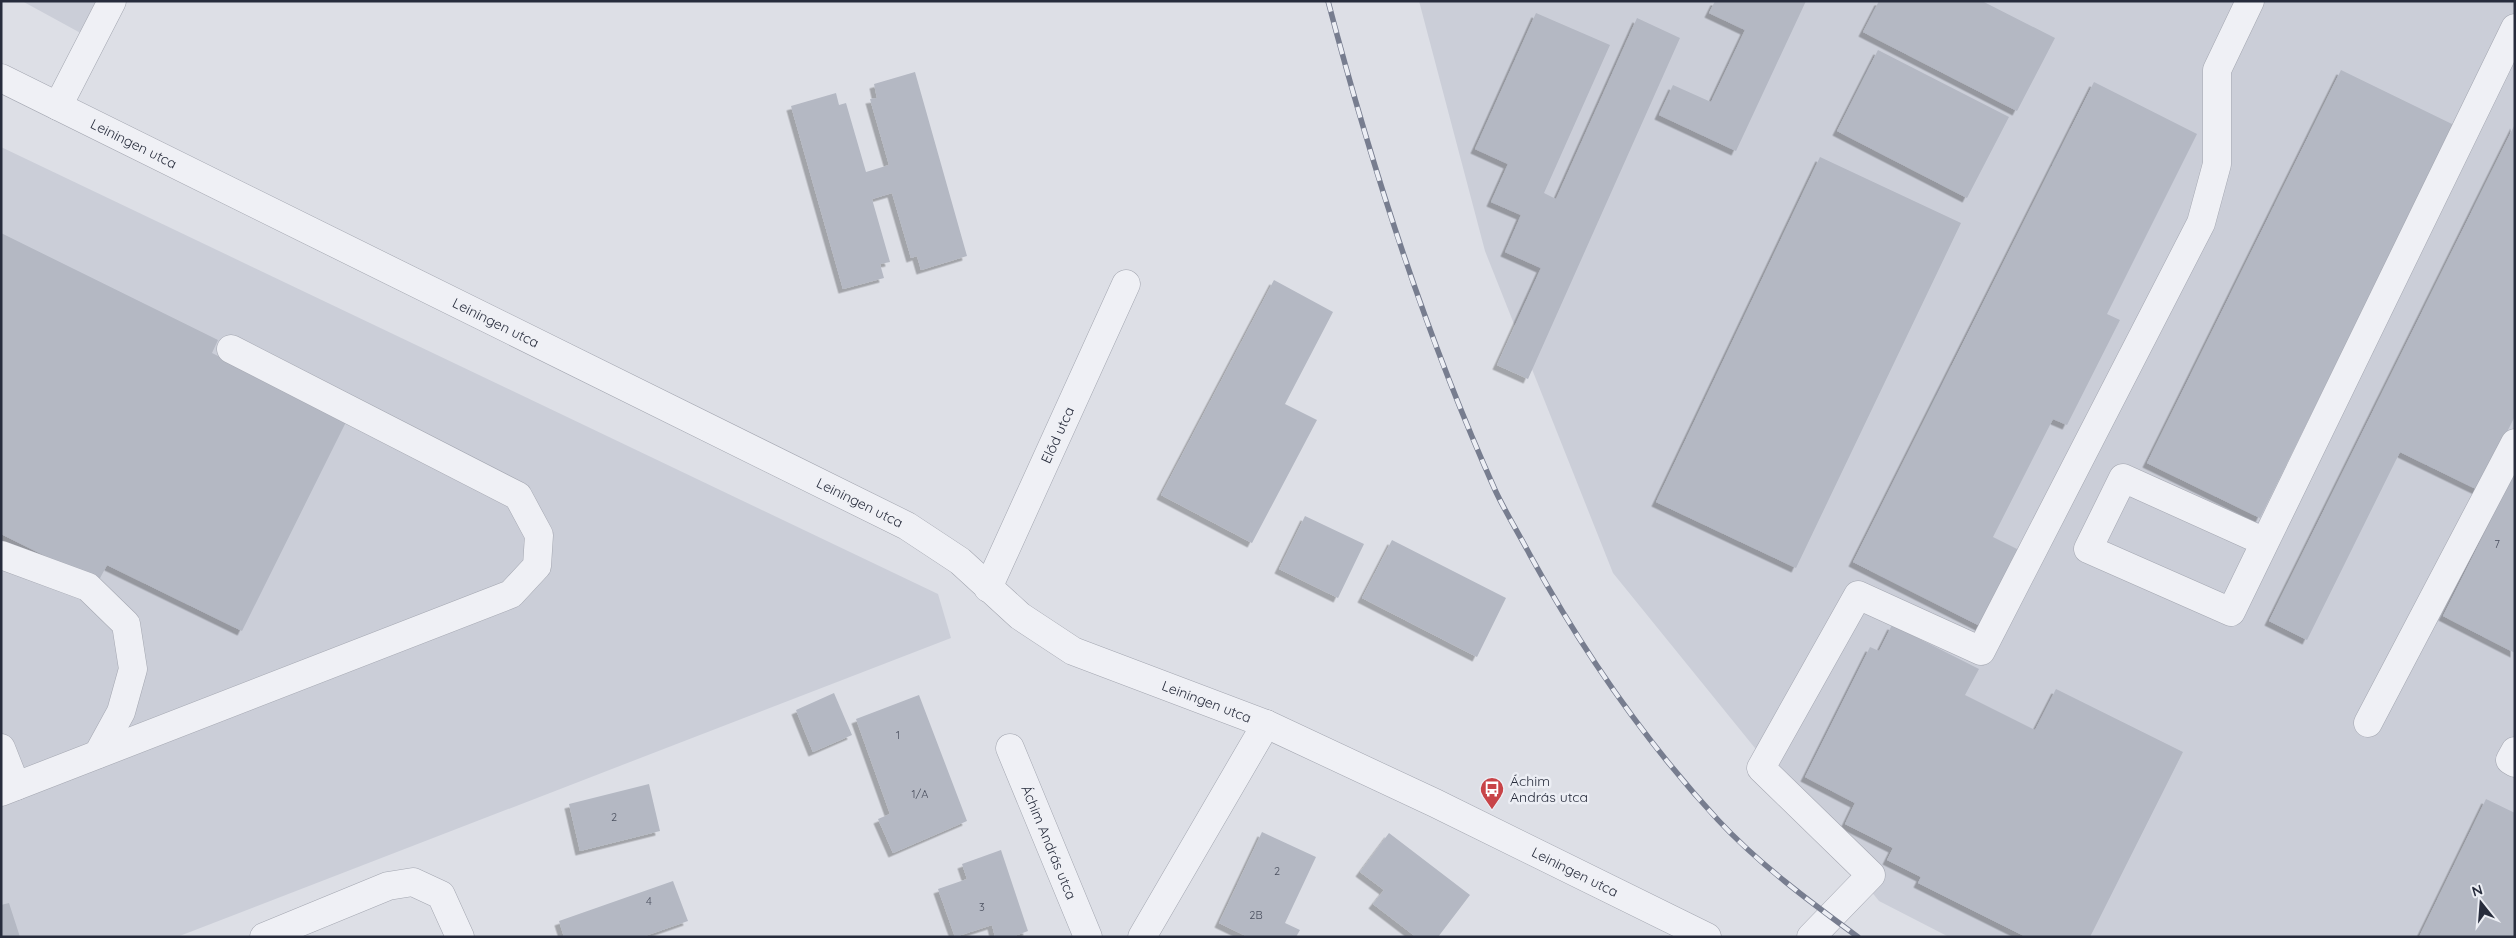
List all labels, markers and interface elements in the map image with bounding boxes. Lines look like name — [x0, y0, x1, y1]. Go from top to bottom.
street label: Leiningen utca — [87, 115, 180, 173]
street label: Leiningen utca — [450, 294, 542, 352]
street label: Előd utca — [1037, 404, 1078, 466]
street label: Leiningen utca — [814, 474, 906, 532]
house number: 7 — [2494, 537, 2500, 551]
street label: Leiningen utca — [1159, 676, 1254, 727]
house number: 1 — [896, 728, 900, 742]
place label: Áchim András utca — [1510, 772, 1588, 806]
bus stop icon: Áchim András utca — [1479, 776, 1505, 810]
street label: Áchim András utca — [1017, 782, 1081, 902]
house number: 1/A — [912, 787, 928, 801]
house number: 2 — [611, 810, 617, 824]
street label: Leiningen utca — [1529, 843, 1621, 901]
house number: 2 — [1274, 864, 1280, 878]
north arrow — [2456, 878, 2506, 928]
text: N — [2470, 880, 2485, 901]
house number: 4 — [646, 894, 652, 908]
house number: 3 — [979, 900, 985, 914]
house number: 2B — [1249, 908, 1263, 922]

